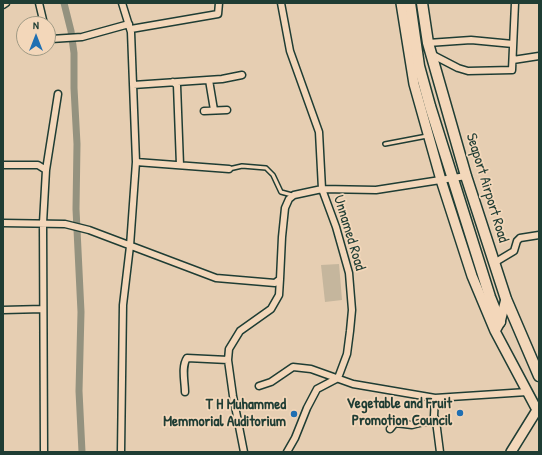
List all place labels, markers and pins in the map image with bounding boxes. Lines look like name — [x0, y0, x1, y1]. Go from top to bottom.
place label: Vegetable and Fruit Promotion Council — [346, 395, 452, 430]
place label: T H Muhammed Memmorial Auditorium — [163, 396, 286, 431]
marker: Vegetable and Fruit Promotion Council — [455, 408, 465, 418]
marker: T H Muhammed Memmorial Auditorium — [289, 409, 299, 419]

